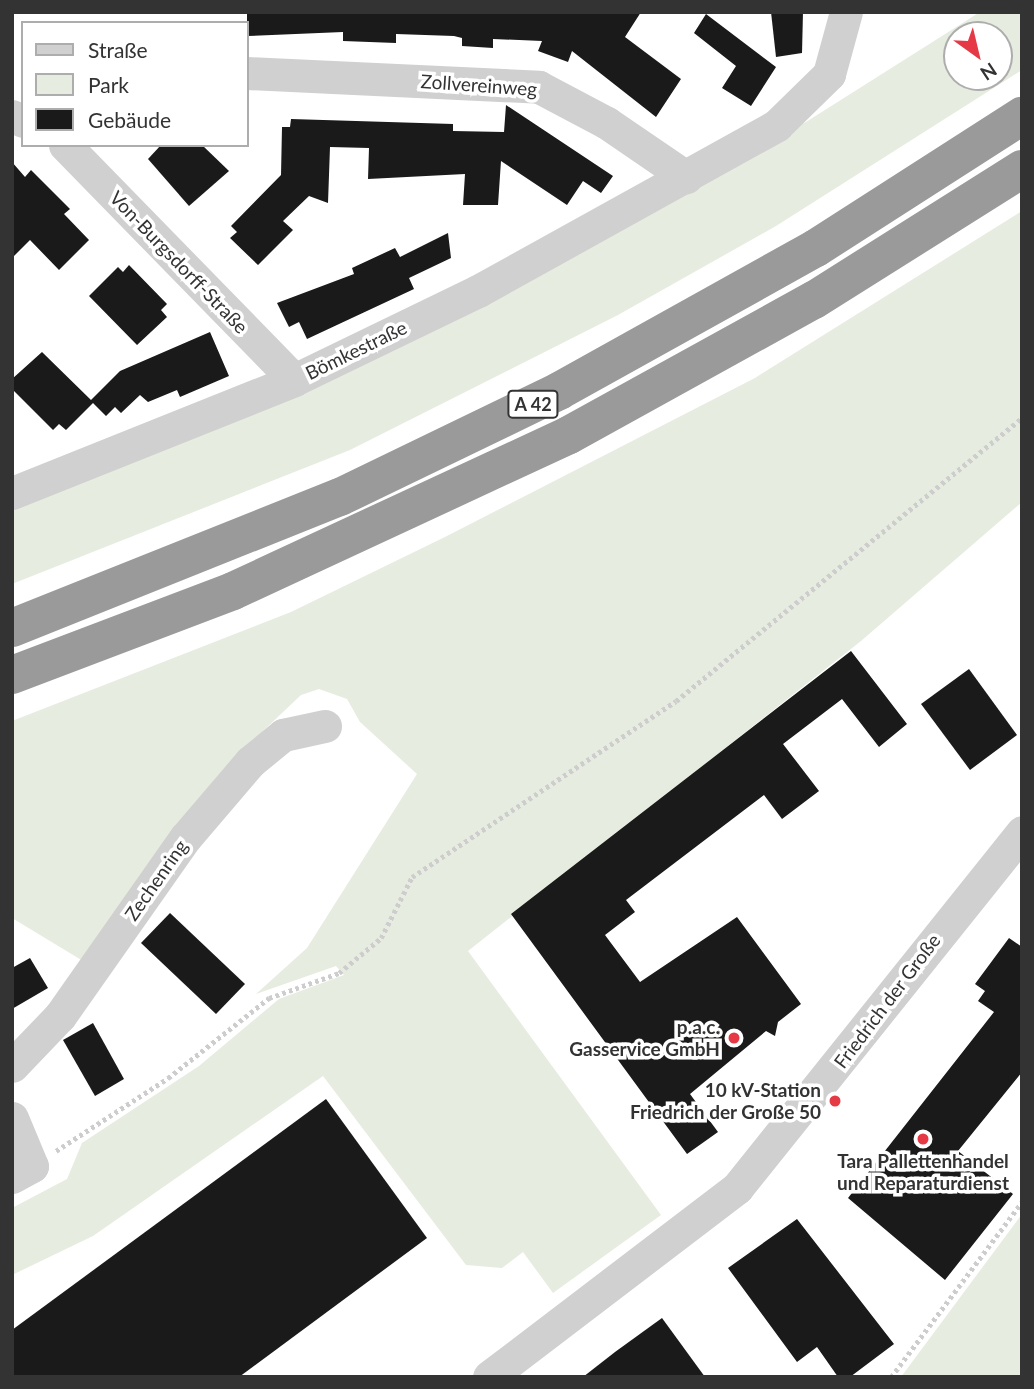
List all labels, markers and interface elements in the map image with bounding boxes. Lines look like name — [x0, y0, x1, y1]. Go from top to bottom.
legend — [21, 21, 248, 147]
north arrow — [943, 21, 1013, 91]
text: Straße — [88, 37, 148, 62]
text: N — [976, 59, 1001, 86]
street label: Zollvereinweg — [420, 70, 538, 100]
text: Park — [88, 72, 129, 97]
text: Gebäude — [88, 107, 171, 132]
street label: Von-Burgsdorff-Straße — [105, 186, 253, 338]
street label: Bömkestraße — [302, 316, 410, 384]
road number: A 42 — [507, 390, 559, 418]
street label: Zechenring — [120, 835, 192, 925]
street label: Friedrich der Große — [829, 929, 945, 1073]
place label: p.a.c. Gasservice GmbH — [569, 1016, 720, 1060]
marker: p.a.c. Gasservice GmbH — [726, 1030, 742, 1046]
place label: 10 kV-Station Friedrich der Große 50 — [630, 1079, 821, 1123]
marker: 10 kV-Station Friedrich der Große 50 — [827, 1093, 843, 1109]
marker: Tara Pallettenhandel und Reparaturdienst — [915, 1131, 931, 1147]
place label: Tara Pallettenhandel und Reparaturdienst — [837, 1150, 1009, 1194]

